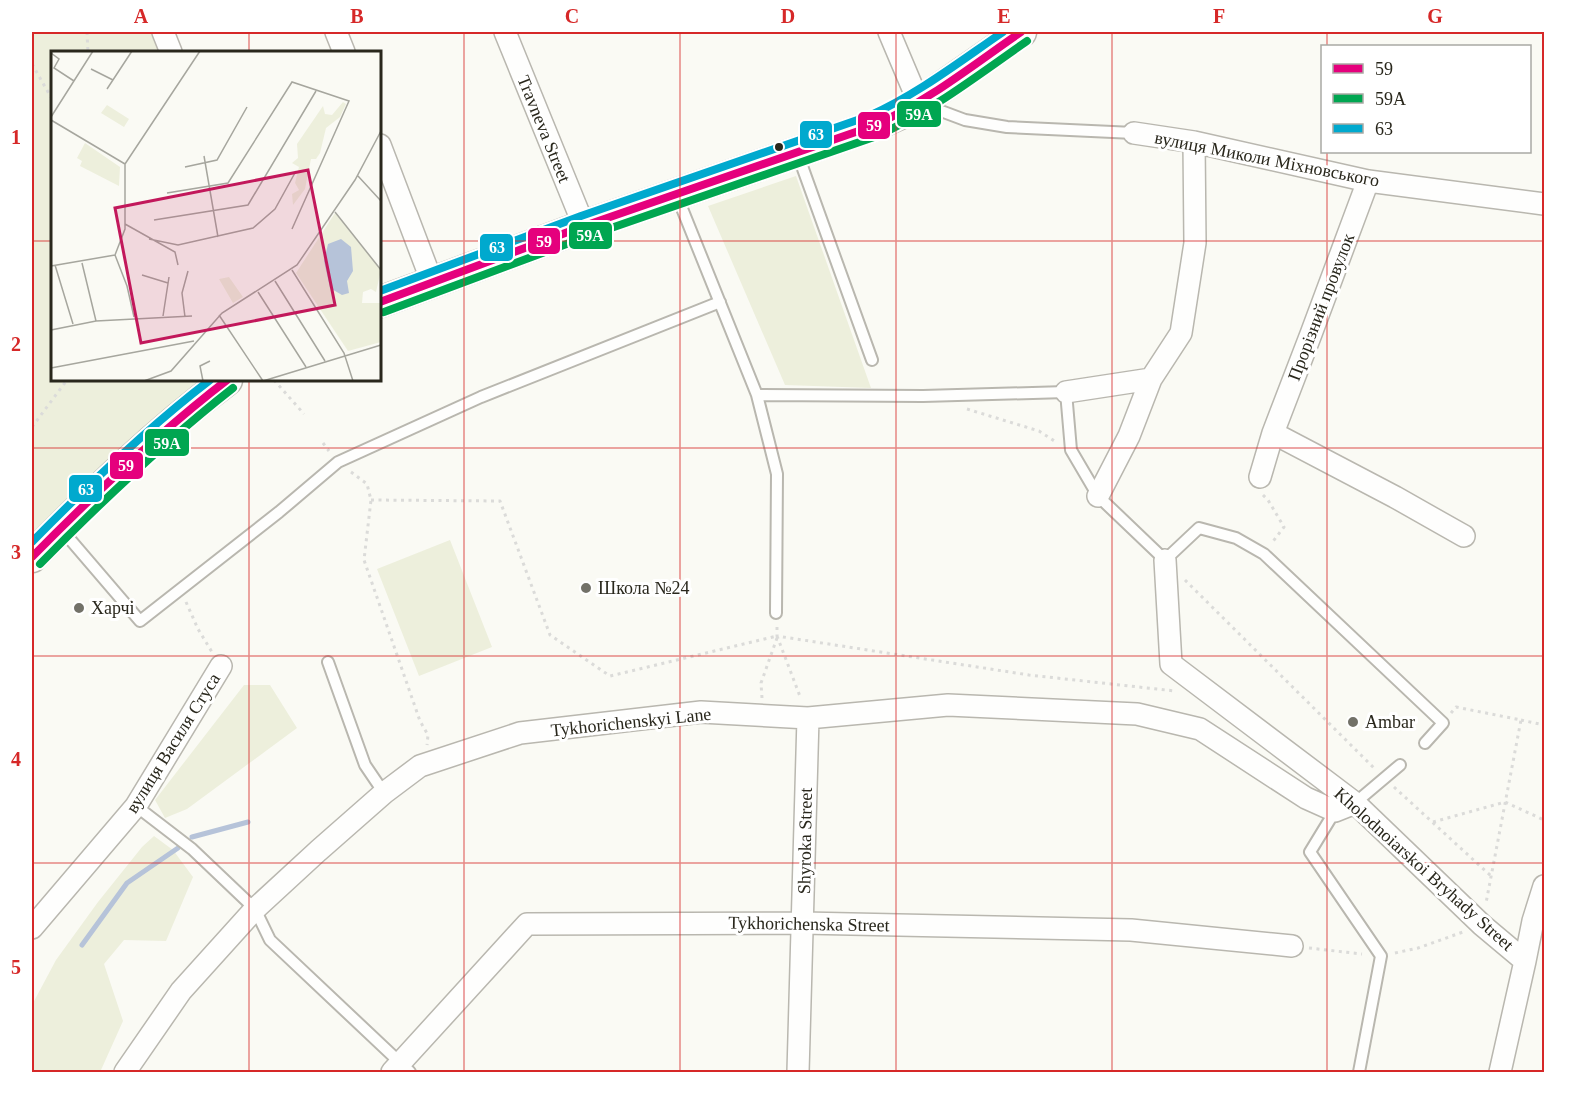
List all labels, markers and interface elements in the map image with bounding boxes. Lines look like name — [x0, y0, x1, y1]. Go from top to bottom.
text: A — [134, 5, 149, 27]
text: B — [350, 5, 364, 27]
text: C — [565, 5, 579, 27]
text: D — [781, 5, 795, 27]
text: E — [997, 5, 1011, 27]
text: F — [1213, 5, 1225, 27]
text: G — [1427, 5, 1443, 27]
legend — [1321, 45, 1531, 153]
inset map — [51, 51, 381, 381]
text: 59 — [1375, 59, 1393, 79]
street label: Travneva Street — [513, 72, 575, 186]
text: 59А — [1375, 89, 1406, 109]
line badge: 59А — [896, 100, 942, 128]
text: 59А — [905, 106, 933, 123]
line badge: 59 — [857, 111, 891, 140]
text: 59 — [866, 117, 882, 134]
text: 63 — [1375, 119, 1393, 139]
line badge: 63 — [799, 120, 833, 149]
text: 1 — [11, 126, 21, 148]
text: 63 — [808, 126, 824, 143]
street label: вулиця Миколи Міхновського — [1153, 127, 1381, 191]
unlabelled marker — [773, 141, 785, 153]
line badge: 59А — [568, 221, 613, 250]
line badge: 59 — [527, 227, 561, 255]
text: 59А — [576, 227, 604, 244]
street label: Прорізний провулок — [1284, 230, 1358, 383]
line badge: 63 — [479, 233, 514, 262]
text: 59 — [536, 233, 552, 250]
text: 63 — [489, 239, 505, 256]
text: 2 — [11, 333, 21, 355]
line badge: 59А — [144, 428, 190, 457]
text: 59А — [153, 435, 181, 452]
line badge: 59 — [109, 451, 144, 480]
text: 59 — [118, 457, 134, 474]
line badge: 63 — [68, 474, 103, 503]
text: 63 — [78, 481, 94, 498]
text: 3 — [11, 541, 21, 563]
place label: Школа №24 — [598, 578, 689, 598]
marker: Школа №24 — [579, 581, 593, 595]
place label: Харчі — [91, 598, 135, 618]
marker: Харчі — [72, 601, 86, 615]
street label: вулиця Василя Стуса — [122, 669, 224, 817]
street label: Tykhorichenskyi Lane — [550, 704, 712, 740]
place label: Ambar — [1365, 712, 1415, 732]
marker: Ambar — [1346, 715, 1360, 729]
text: 4 — [11, 748, 21, 770]
street label: Kholodnoiarskoi Bryhady Street — [1330, 783, 1518, 955]
street label: Shyroka Street — [794, 788, 816, 894]
street label: Tykhorichenska Street — [728, 913, 890, 935]
text: 5 — [11, 956, 21, 978]

